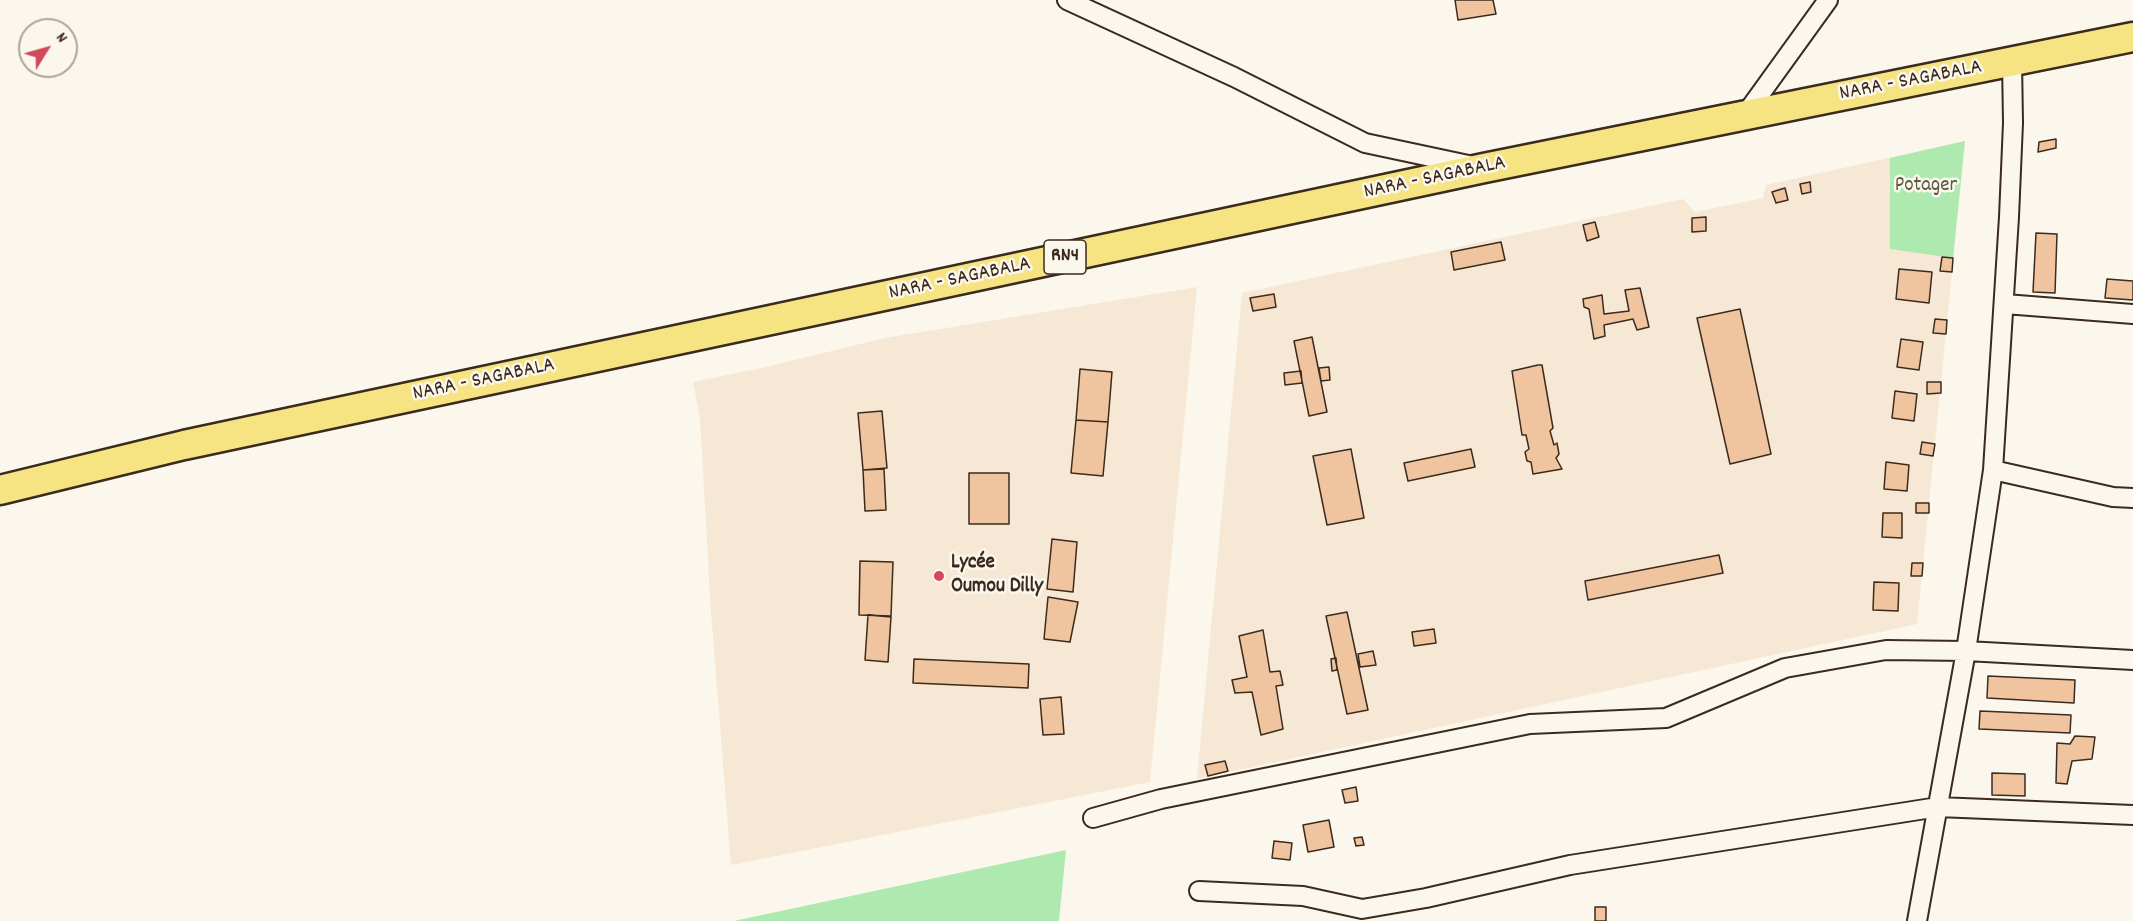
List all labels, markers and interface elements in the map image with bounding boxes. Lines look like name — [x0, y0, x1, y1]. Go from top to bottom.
north arrow — [18, 18, 78, 78]
text: N — [50, 28, 73, 48]
street label: NARA - SAGABALA — [1838, 56, 1984, 108]
street label: NARA - SAGABALA — [1362, 152, 1508, 206]
park label: Potager — [1895, 174, 1957, 200]
road number: RN4 — [1044, 240, 1086, 274]
street label: NARA - SAGABALA — [887, 253, 1033, 307]
street label: NARA - SAGABALA — [411, 354, 557, 408]
place label: Lycée Oumou Dilly — [951, 551, 1043, 601]
marker: Lycée Oumou Dilly — [932, 569, 946, 583]

